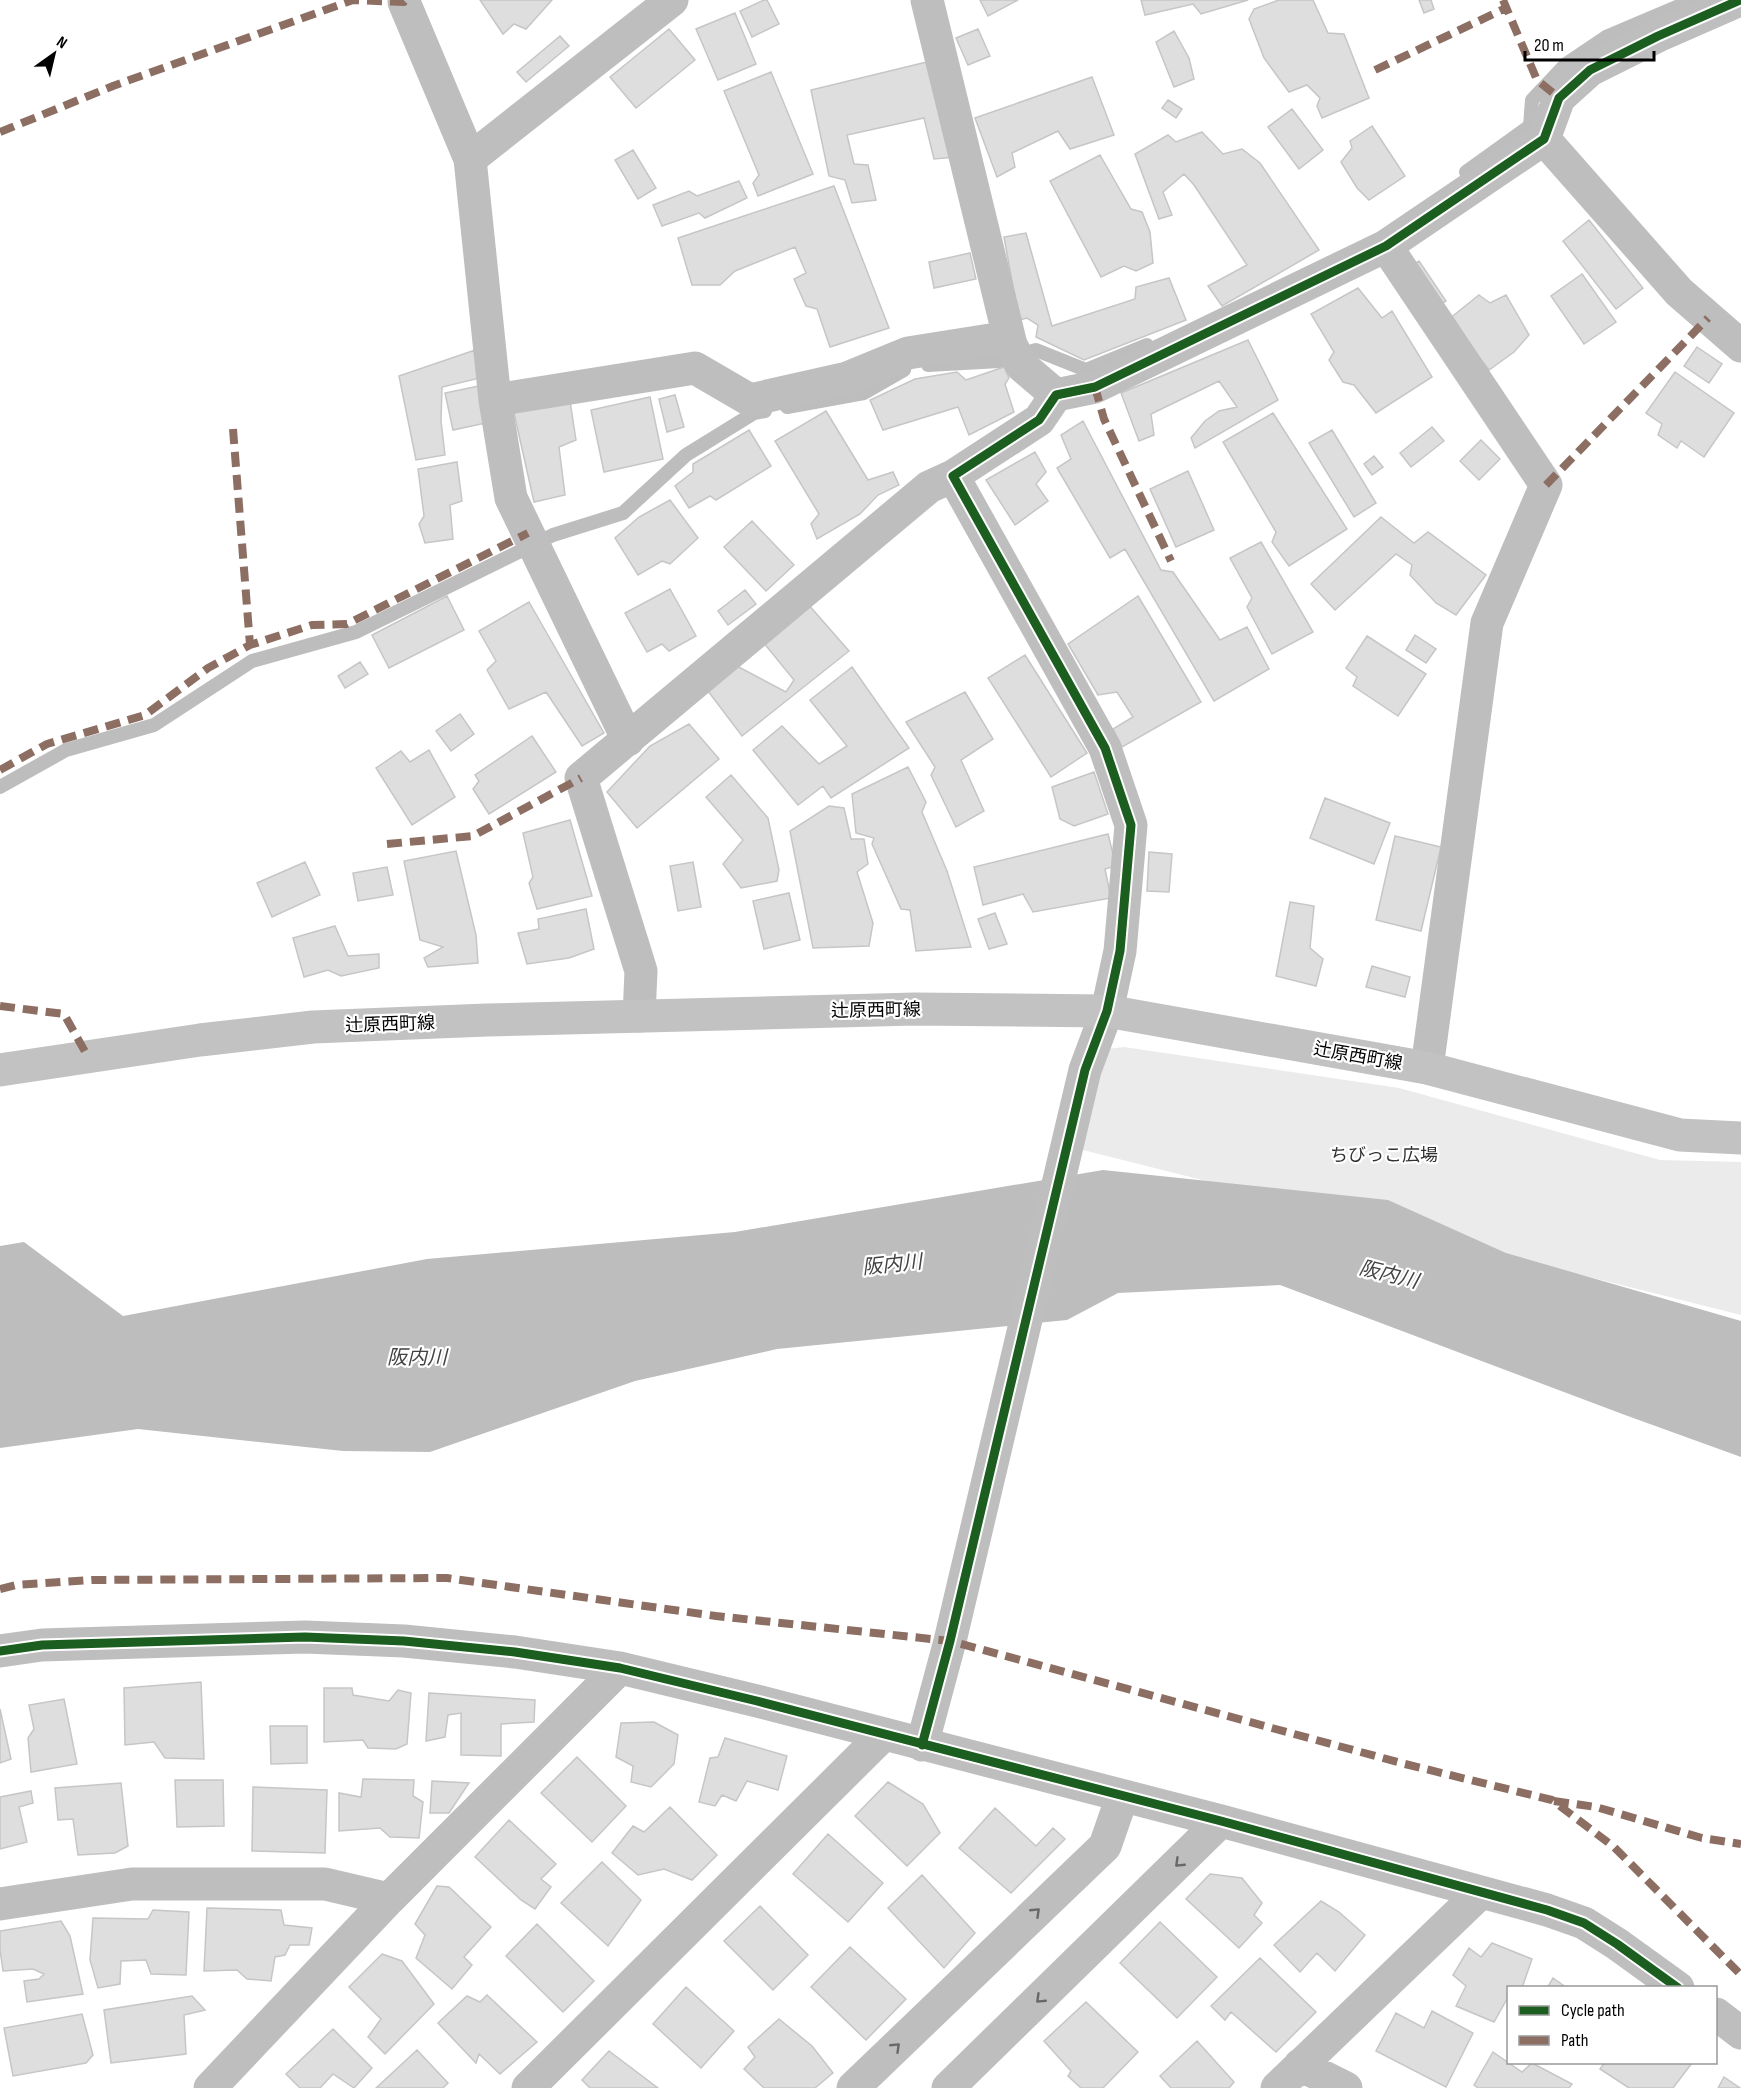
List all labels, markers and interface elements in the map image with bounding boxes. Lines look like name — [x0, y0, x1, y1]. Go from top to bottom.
north arrow — [24, 24, 84, 84]
scale bar — [1525, 24, 1654, 62]
text: N — [53, 33, 70, 53]
text: 20 m — [1534, 35, 1564, 56]
street label: 辻原西町線 — [831, 999, 921, 1022]
street label: 辻原西町線 — [345, 1012, 435, 1037]
street label: 辻原西町線 — [1312, 1038, 1404, 1075]
park label: ちびっこ広場 — [1330, 1145, 1438, 1166]
water label: 阪内川 — [861, 1250, 925, 1280]
water label: 阪内川 — [1357, 1256, 1423, 1294]
water label: 阪内川 — [387, 1346, 449, 1370]
one-way arrow — [1176, 1855, 1187, 1866]
one-way arrow — [1029, 1909, 1040, 1920]
legend — [1507, 1986, 1717, 2064]
one-way arrow — [1036, 1991, 1047, 2002]
text: Cycle path — [1561, 2000, 1625, 2021]
text: Path — [1561, 2030, 1589, 2051]
one-way arrow — [888, 2044, 899, 2055]

